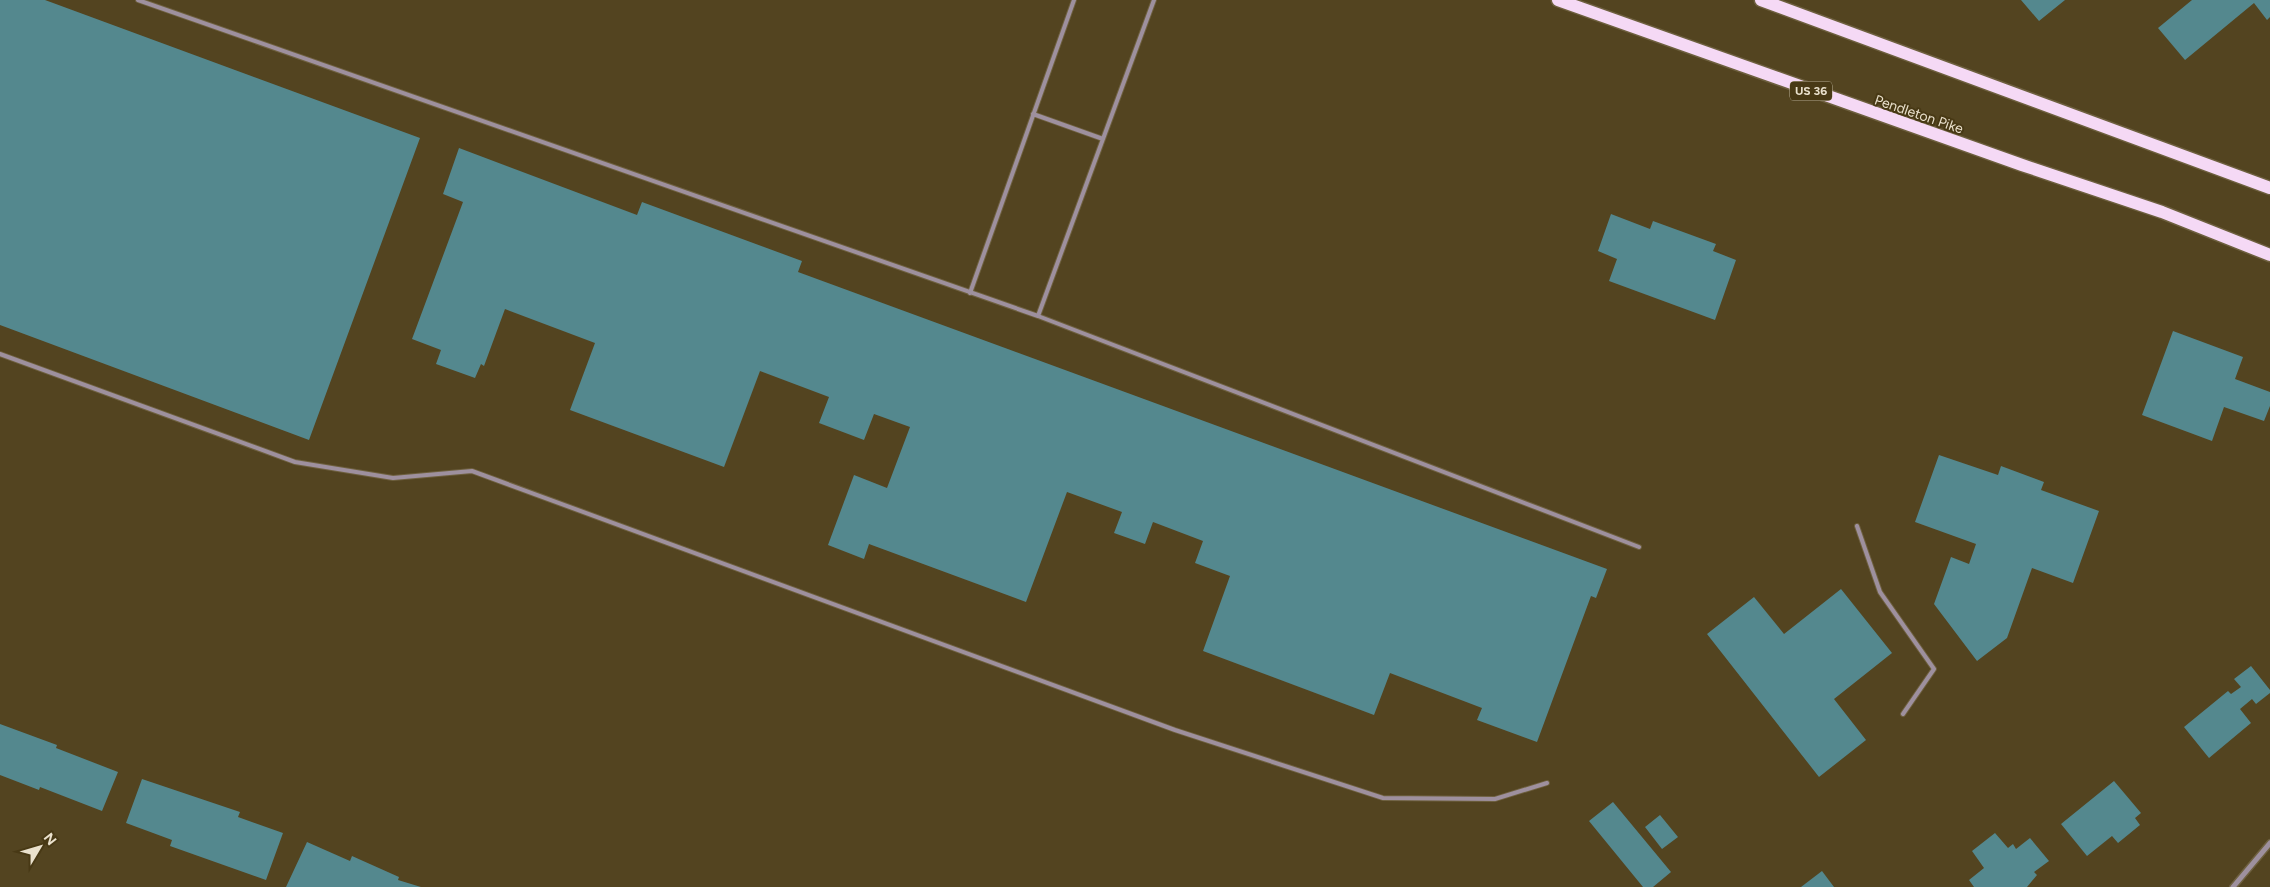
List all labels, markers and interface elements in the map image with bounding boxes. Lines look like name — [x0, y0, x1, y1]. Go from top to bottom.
road number: US 36 — [1790, 82, 1832, 100]
street label: Pendleton Pike — [1872, 91, 1966, 138]
north arrow — [15, 822, 65, 872]
text: N — [40, 830, 60, 849]

